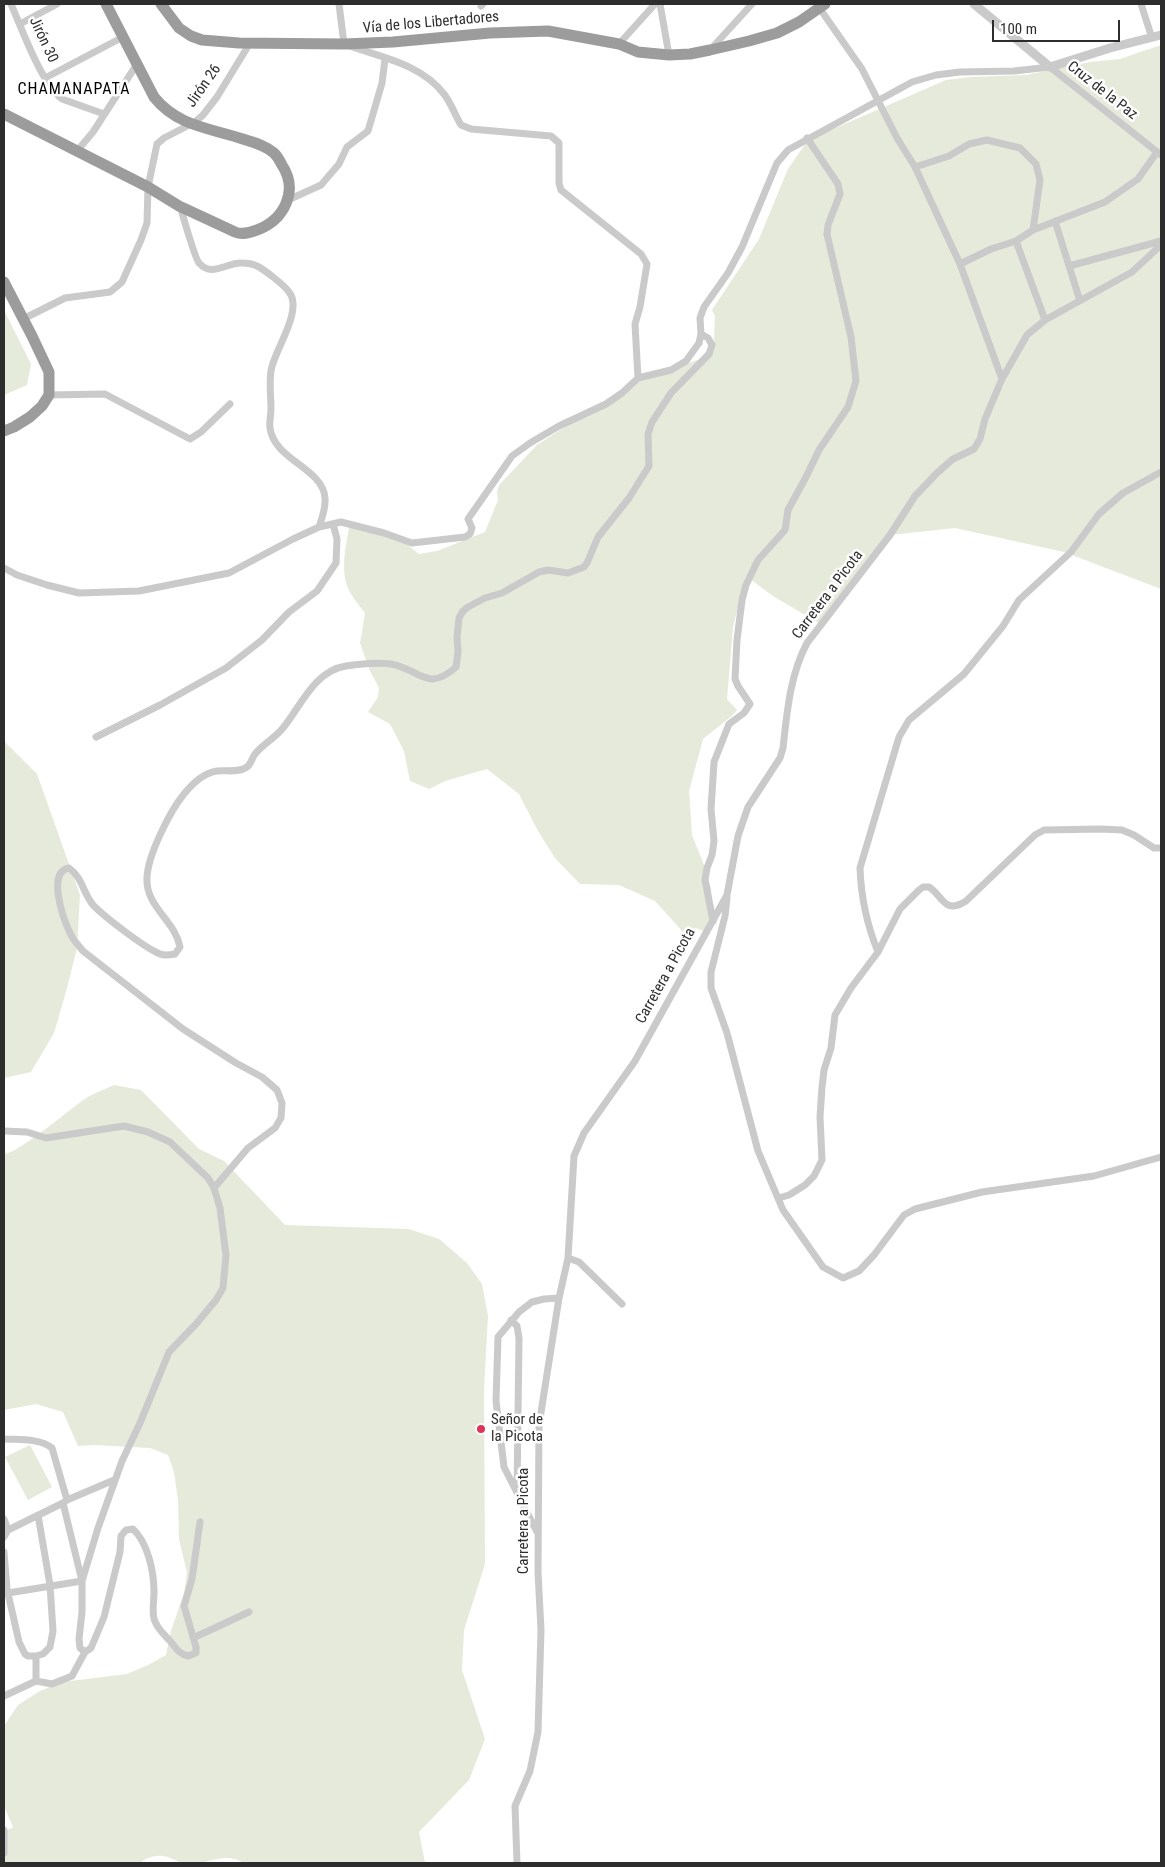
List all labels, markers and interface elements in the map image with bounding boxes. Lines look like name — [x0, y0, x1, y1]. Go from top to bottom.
street label: Vía de los Libertadores — [362, 8, 500, 38]
scale bar — [995, 10, 1122, 42]
street label: Jirón 30 — [25, 14, 61, 66]
text: 100 m — [1000, 20, 1037, 38]
street label: Cruz de la Paz — [1063, 58, 1141, 124]
street label: Jirón 26 — [183, 61, 225, 111]
district label: CHAMANAPATA — [16, 80, 132, 100]
street label: Carretera a Picota — [789, 547, 867, 643]
street label: Carretera a Picota — [632, 925, 700, 1027]
place label: Señor de la Picota — [491, 1411, 543, 1446]
marker: Señor de la Picota — [475, 1423, 487, 1435]
street label: Carretera a Picota — [515, 1468, 533, 1574]

